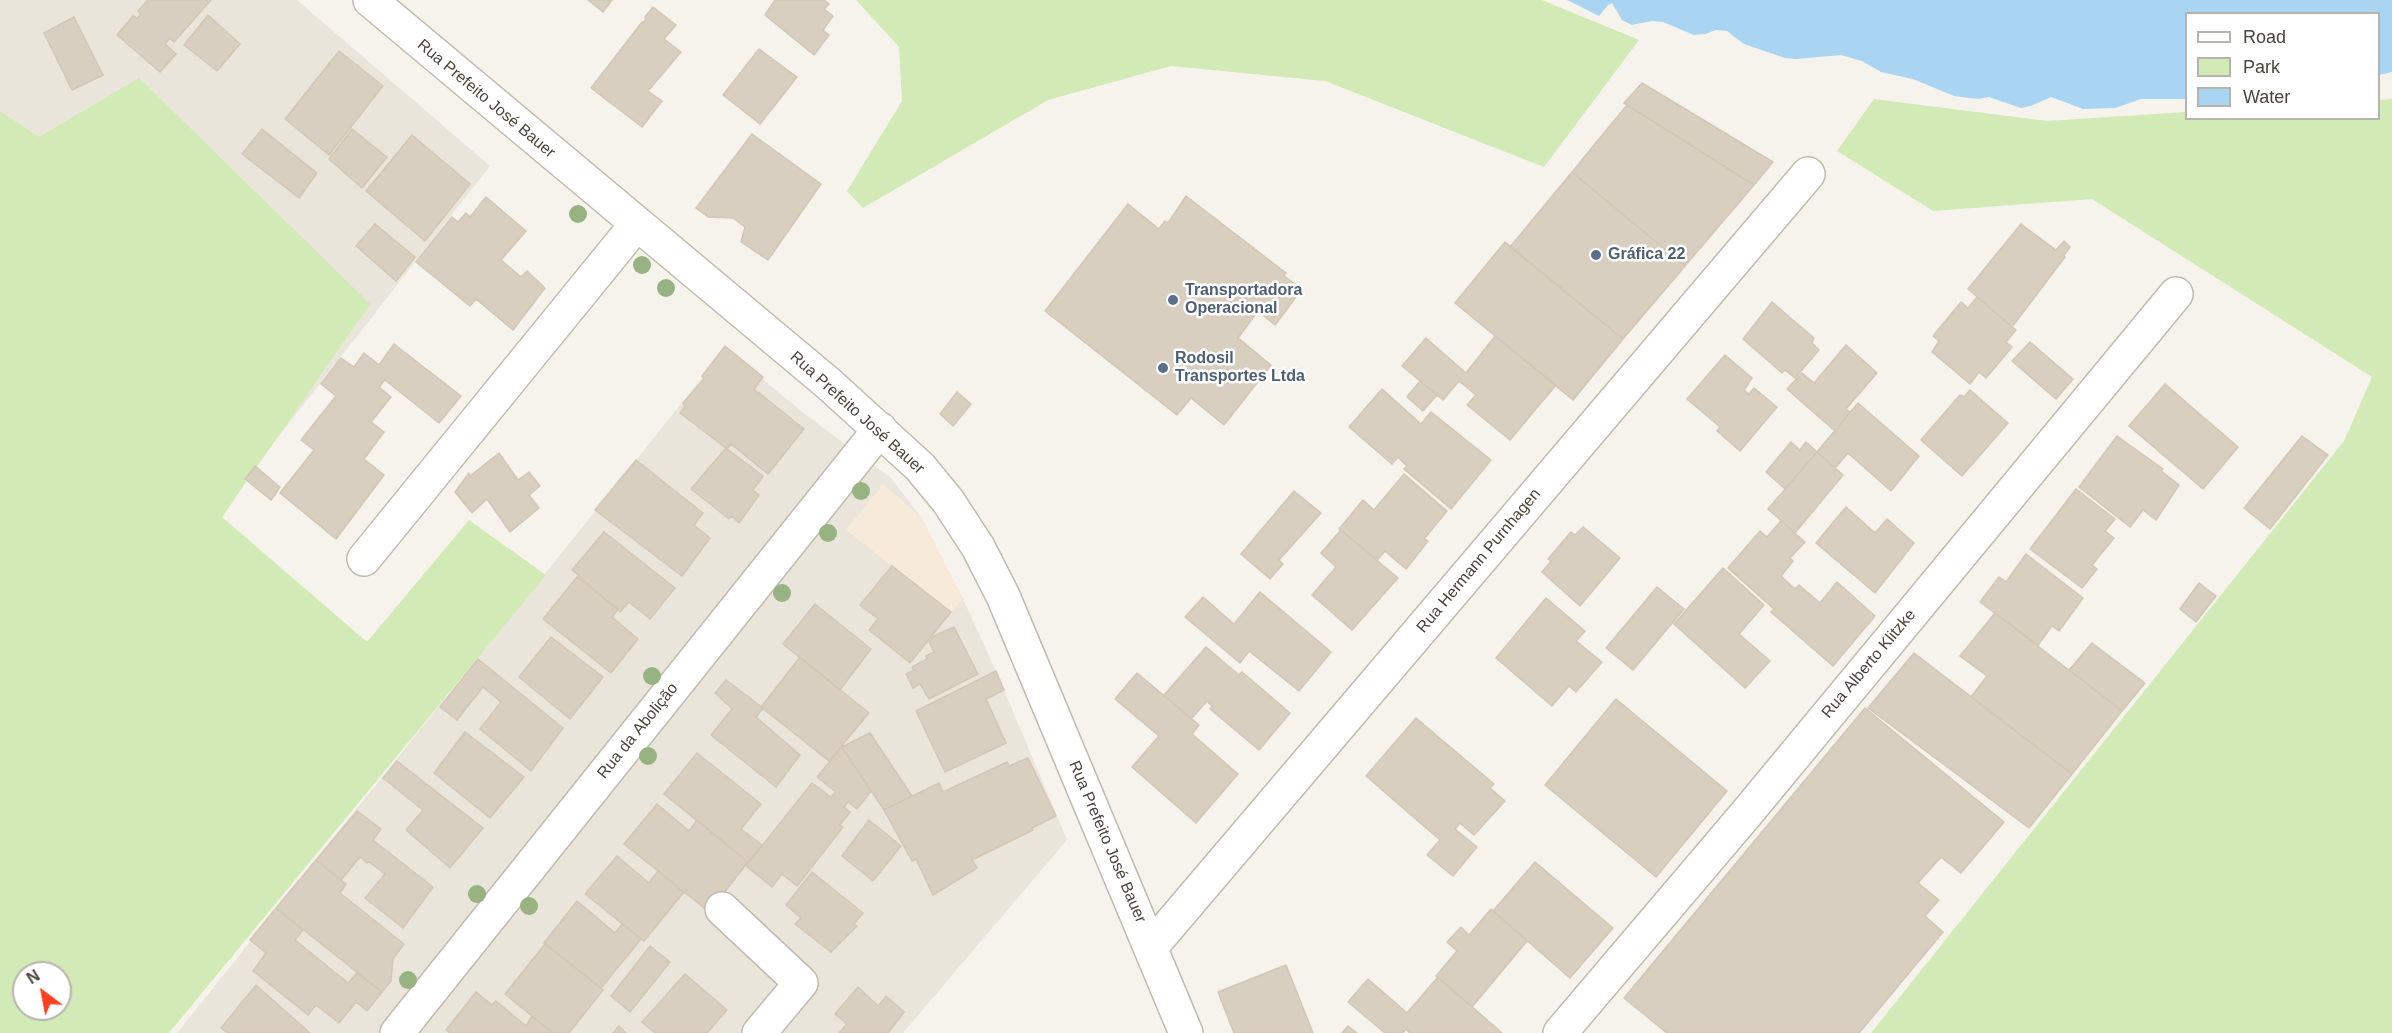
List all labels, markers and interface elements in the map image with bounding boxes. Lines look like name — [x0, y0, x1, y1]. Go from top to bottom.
legend — [2185, 12, 2380, 120]
text: Road — [2243, 27, 2286, 47]
street label: Rua Prefeito José Bauer — [413, 36, 559, 162]
text: Park — [2243, 57, 2280, 77]
text: Water — [2243, 87, 2290, 107]
place label: Gráfica 22 — [1608, 245, 1685, 265]
marker: Gráfica 22 — [1589, 248, 1603, 262]
place label: Transportadora Operacional — [1185, 281, 1302, 319]
marker: Transportadora Operacional — [1166, 293, 1180, 307]
street label: Rua Prefeito José Bauer — [786, 348, 928, 478]
place label: Rodosil Transportes Ltda — [1175, 349, 1305, 387]
marker: Rodosil Transportes Ltda — [1156, 361, 1170, 375]
street label: Rua Hermann Purnhagen — [1413, 485, 1545, 637]
street label: Rua Alberto Klitzke — [1818, 606, 1920, 722]
street label: Rua da Abolição — [594, 679, 682, 783]
street label: Rua Prefeito José Bauer — [1064, 758, 1150, 926]
north arrow — [12, 961, 72, 1021]
text: N — [24, 967, 43, 987]

